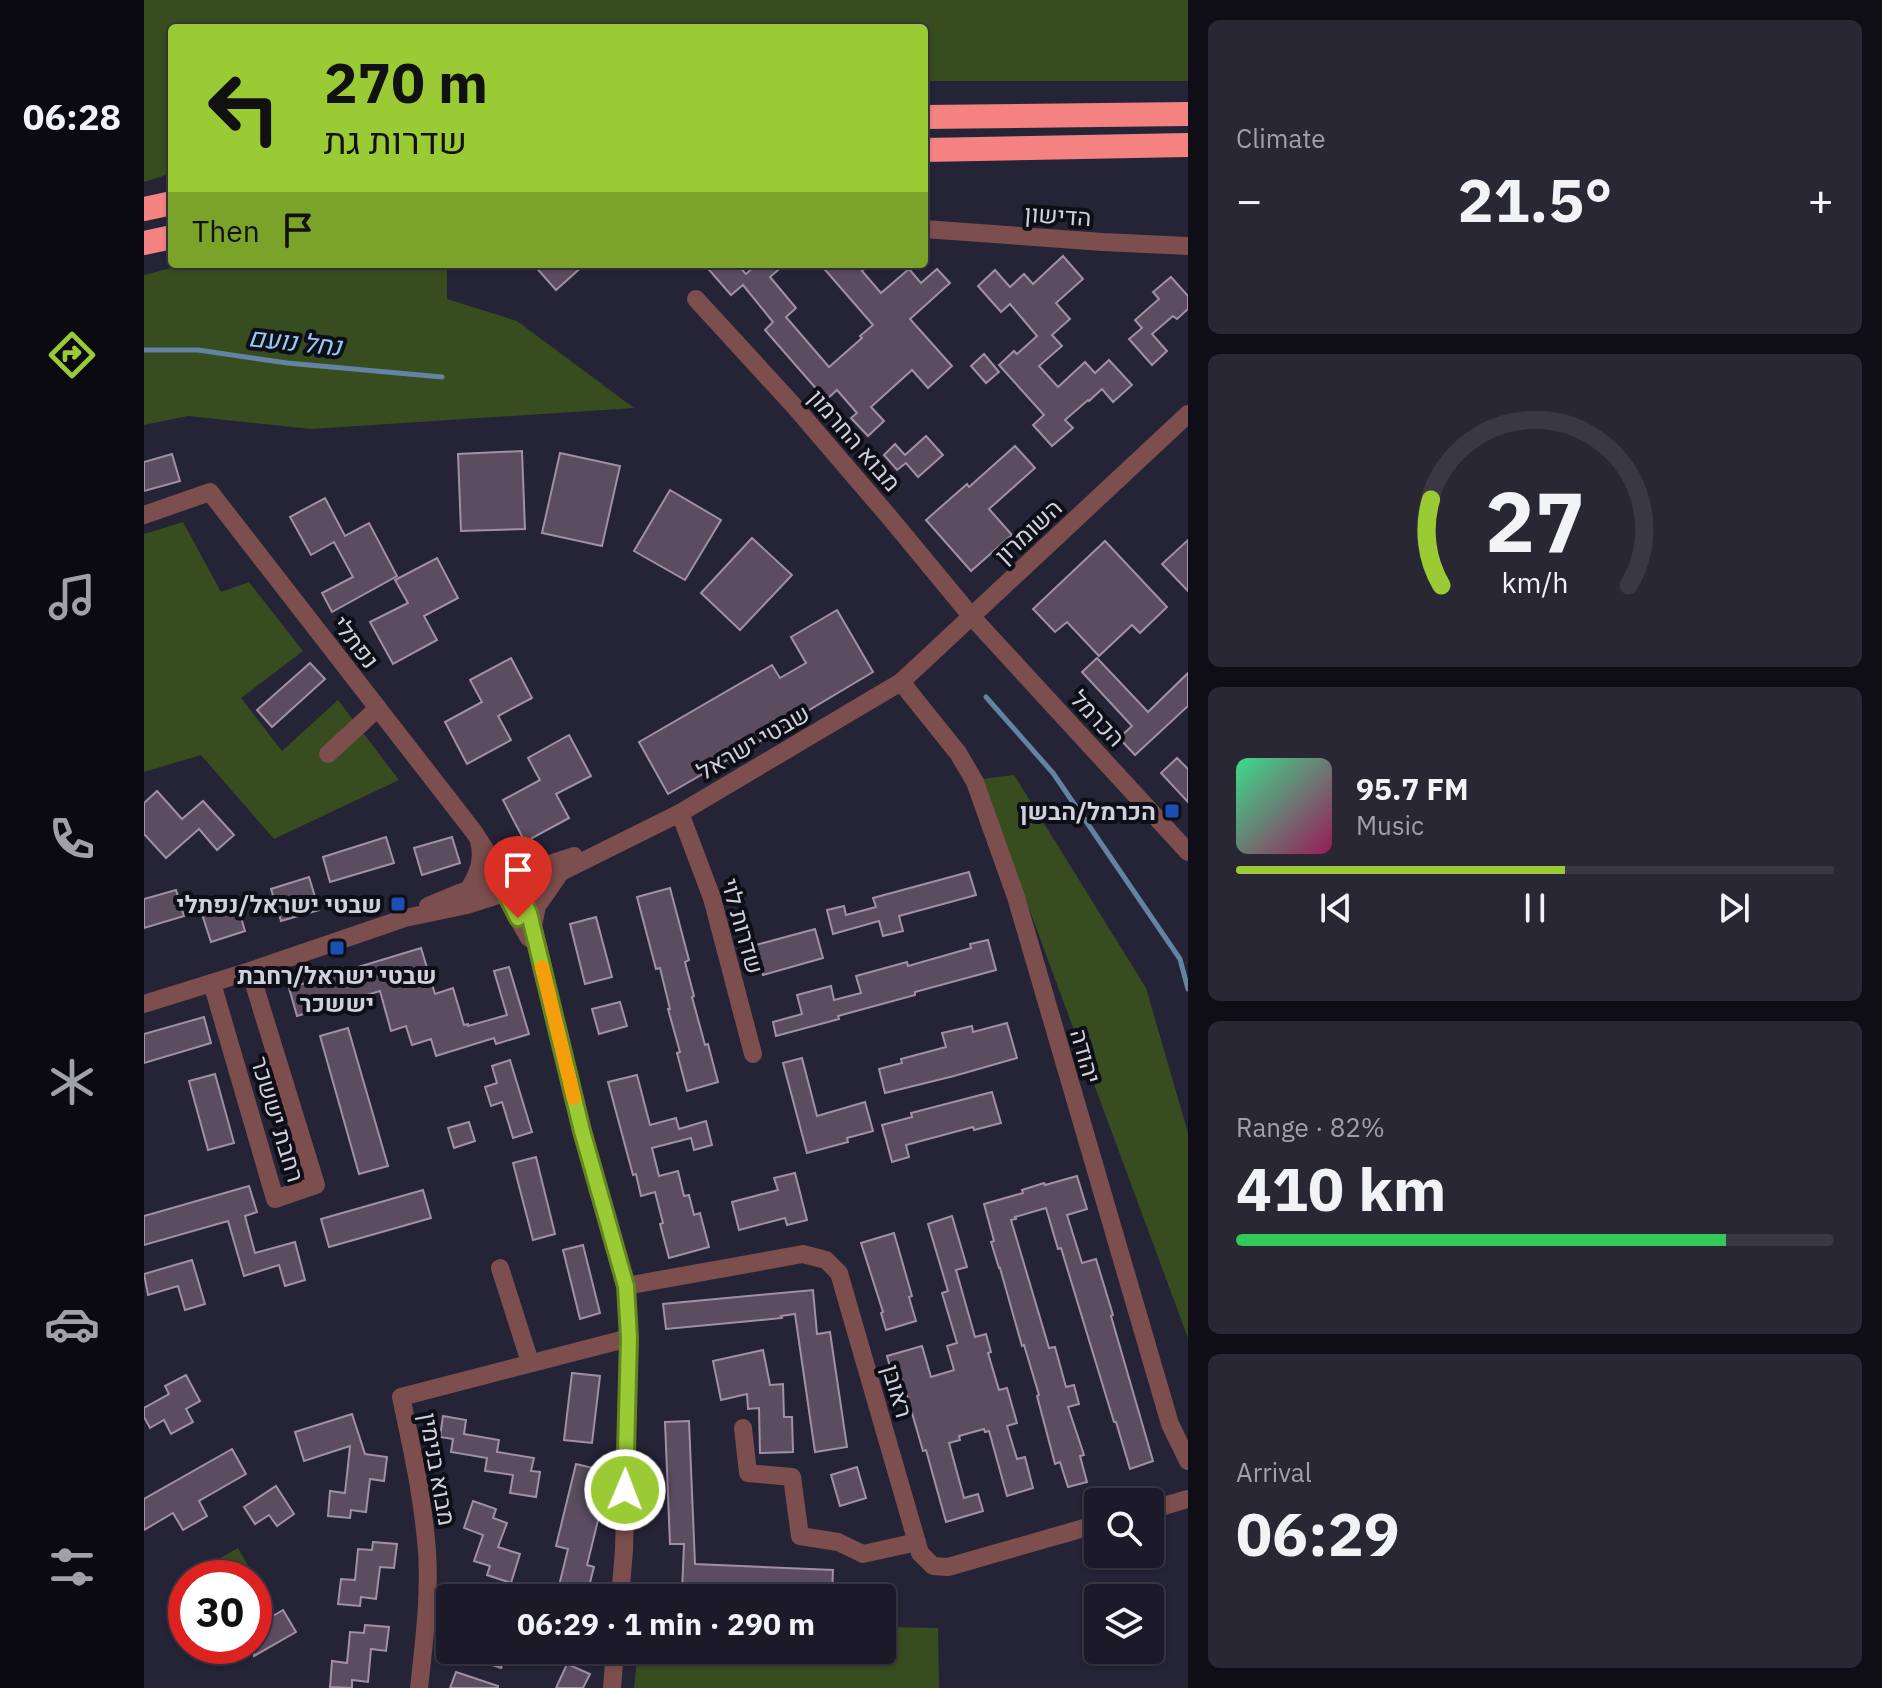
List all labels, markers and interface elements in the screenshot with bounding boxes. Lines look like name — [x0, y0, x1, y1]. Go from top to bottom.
text: 270 m — [324, 46, 488, 118]
icon: left — [192, 56, 296, 160]
text: 06:28 — [23, 93, 121, 140]
text: שדרות גת — [324, 117, 467, 164]
text: Climate — [1236, 121, 1326, 155]
text: 21.5° — [1458, 160, 1612, 239]
text: − — [1236, 171, 1262, 228]
text: + — [1808, 171, 1834, 228]
street label: הדישון — [1024, 197, 1092, 233]
icon: arrive — [276, 208, 320, 252]
text: Then — [192, 211, 260, 250]
water label: נחל נועם — [247, 319, 345, 363]
icon: directions — [44, 327, 100, 383]
street label: מבוא החרמון — [802, 382, 908, 498]
text: 27 — [1485, 467, 1585, 575]
street label: השומרון — [987, 492, 1069, 570]
text: km/h — [1501, 565, 1569, 602]
icon: music — [44, 569, 100, 625]
street label: נפתלי — [325, 609, 387, 675]
street label: הכרמל — [1064, 683, 1132, 753]
street label: שבטי ישראל — [691, 697, 815, 787]
text: 95.7 FM — [1356, 769, 1469, 808]
place label: הכרמל/הבשן — [1020, 795, 1156, 827]
marker: הכרמל/הבשן — [1163, 802, 1181, 820]
text: Music — [1356, 808, 1424, 842]
icon: phone — [44, 811, 100, 867]
pin — [484, 836, 552, 918]
icon: arrive — [496, 848, 540, 892]
street label: שדרות לוי — [714, 875, 772, 977]
icon: previous — [1314, 886, 1358, 930]
icon: pause — [1513, 886, 1557, 930]
icon: next — [1712, 886, 1756, 930]
place label: שבטי ישראל/נפתלי — [177, 888, 382, 920]
marker: שבטי ישראל/נפתלי — [389, 895, 407, 913]
marker: שבטי ישראל/רחבת יששכר — [328, 939, 346, 957]
place label: שבטי ישראל/רחבת יששכר — [237, 959, 437, 1019]
street label: יהודה — [1063, 1025, 1109, 1087]
street label: רחבת יששכר — [244, 1052, 312, 1186]
icon: climate — [44, 1054, 100, 1110]
text: Range · 82% — [1236, 1110, 1385, 1144]
text: 410 km — [1236, 1149, 1446, 1228]
icon: car — [44, 1296, 100, 1352]
street label: ראובן — [875, 1361, 921, 1421]
street label: מבוא בנימין — [412, 1410, 464, 1528]
position arrow — [583, 1448, 667, 1532]
text: Arrival — [1236, 1455, 1312, 1489]
map controls — [1084, 1488, 1164, 1664]
button: search — [1084, 1488, 1164, 1568]
text: 06:29 — [1236, 1494, 1400, 1573]
icon: filters — [44, 1539, 100, 1595]
speed limit sign: 30 — [168, 1560, 272, 1664]
button: layers — [1084, 1584, 1164, 1664]
text: 06:29 · 1 min · 290 m — [517, 1604, 815, 1643]

